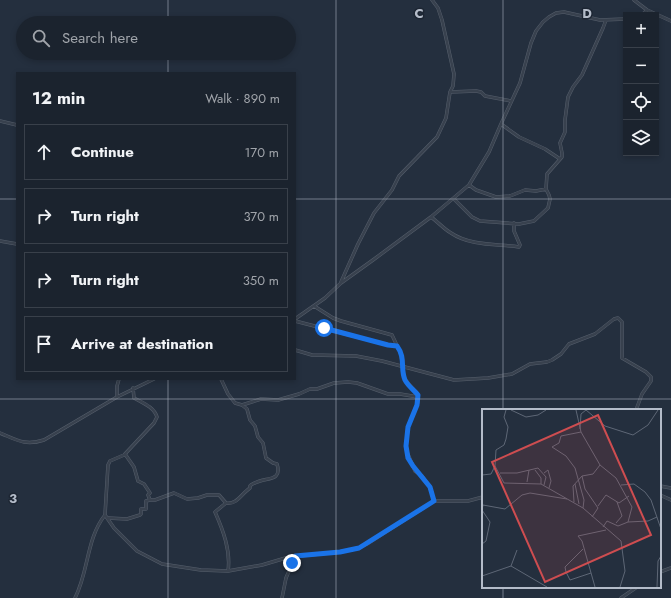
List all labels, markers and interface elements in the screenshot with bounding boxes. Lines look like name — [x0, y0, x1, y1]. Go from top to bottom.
text: C — [414, 4, 424, 23]
text: D — [582, 4, 592, 23]
map controls — [623, 12, 659, 156]
button: + — [623, 12, 659, 48]
search box — [16, 16, 296, 60]
icon: search — [30, 27, 52, 49]
text: Search here — [62, 27, 138, 49]
button: − — [623, 48, 659, 84]
button: locate — [623, 84, 659, 120]
text: 12 min — [32, 86, 85, 110]
text: Walk · 890 m — [205, 89, 280, 108]
button: layers — [623, 120, 659, 156]
icon: ahead — [33, 141, 55, 163]
text: Continue — [71, 141, 134, 163]
text: 170 m — [244, 143, 279, 162]
icon: right — [33, 205, 55, 227]
text: Turn right — [71, 205, 139, 227]
text: 370 m — [243, 207, 279, 226]
icon: right — [33, 269, 55, 291]
text: Turn right — [71, 269, 139, 291]
text: 350 m — [243, 271, 279, 290]
route start — [315, 319, 333, 337]
icon: arrive — [33, 333, 55, 355]
text: Arrive at destination — [71, 333, 213, 355]
inset map — [482, 409, 661, 588]
text: 3 — [9, 489, 17, 508]
route end — [283, 554, 301, 572]

